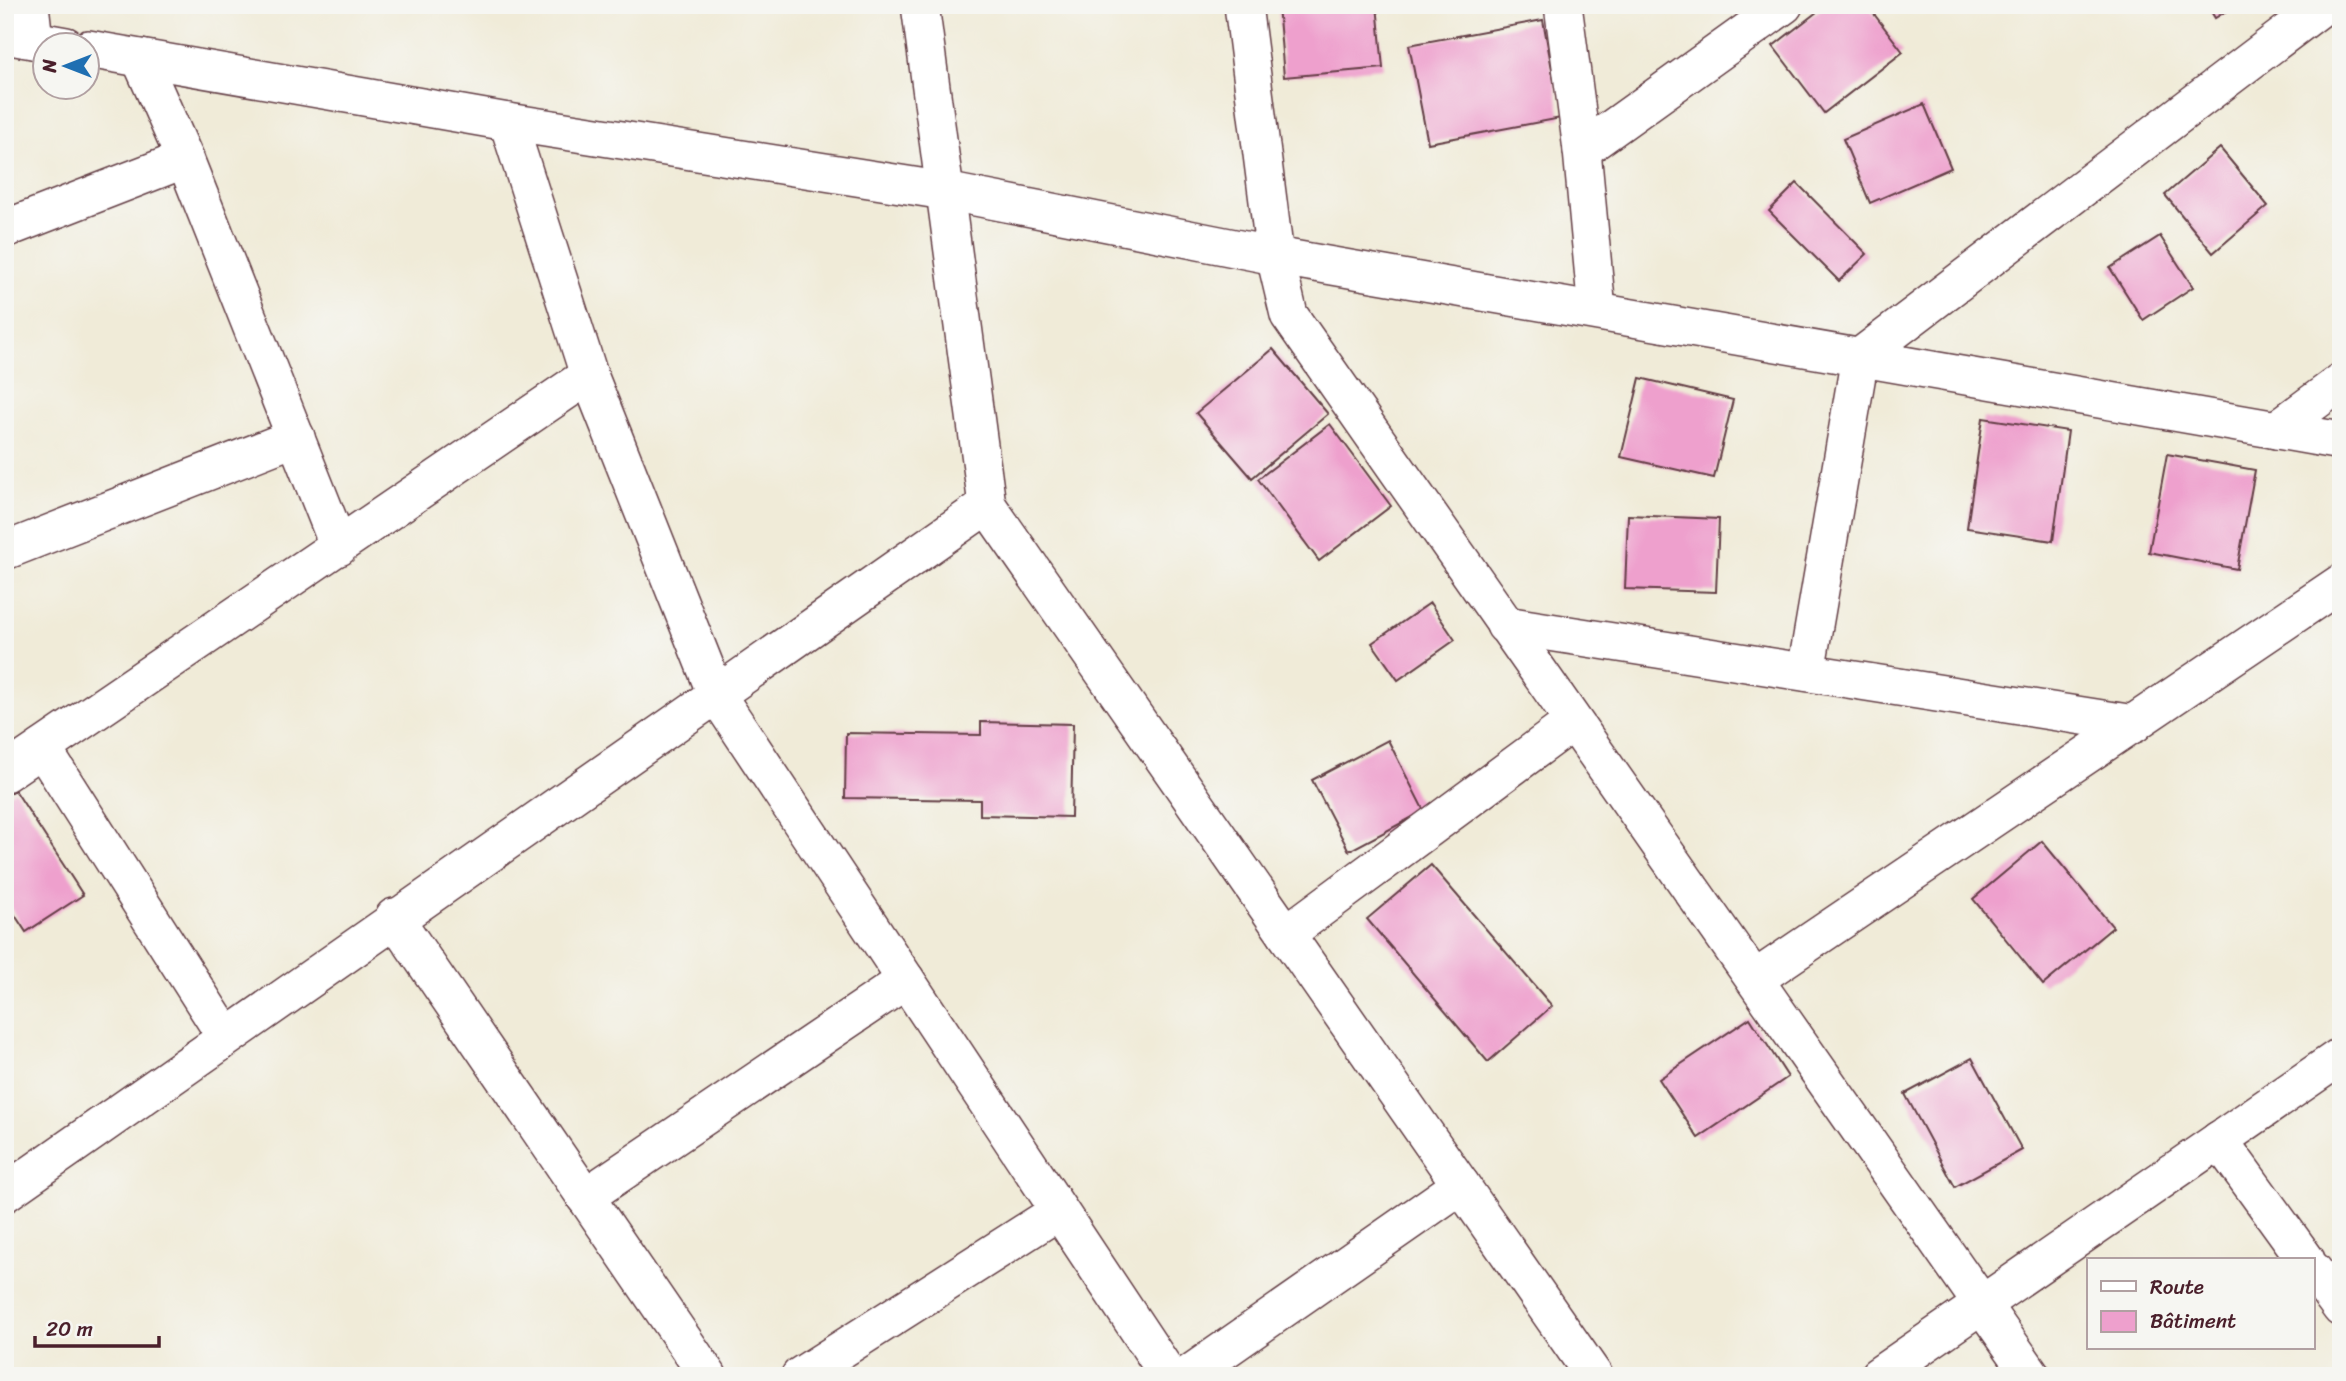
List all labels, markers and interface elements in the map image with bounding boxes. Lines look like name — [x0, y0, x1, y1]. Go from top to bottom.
north arrow — [32, 32, 102, 102]
text: N — [33, 59, 66, 74]
legend — [2087, 1258, 2314, 1350]
text: Route — [2150, 1268, 2204, 1306]
text: Bâtiment — [2150, 1302, 2236, 1340]
scale bar — [35, 1304, 159, 1348]
text: 20 m — [46, 1310, 93, 1348]

